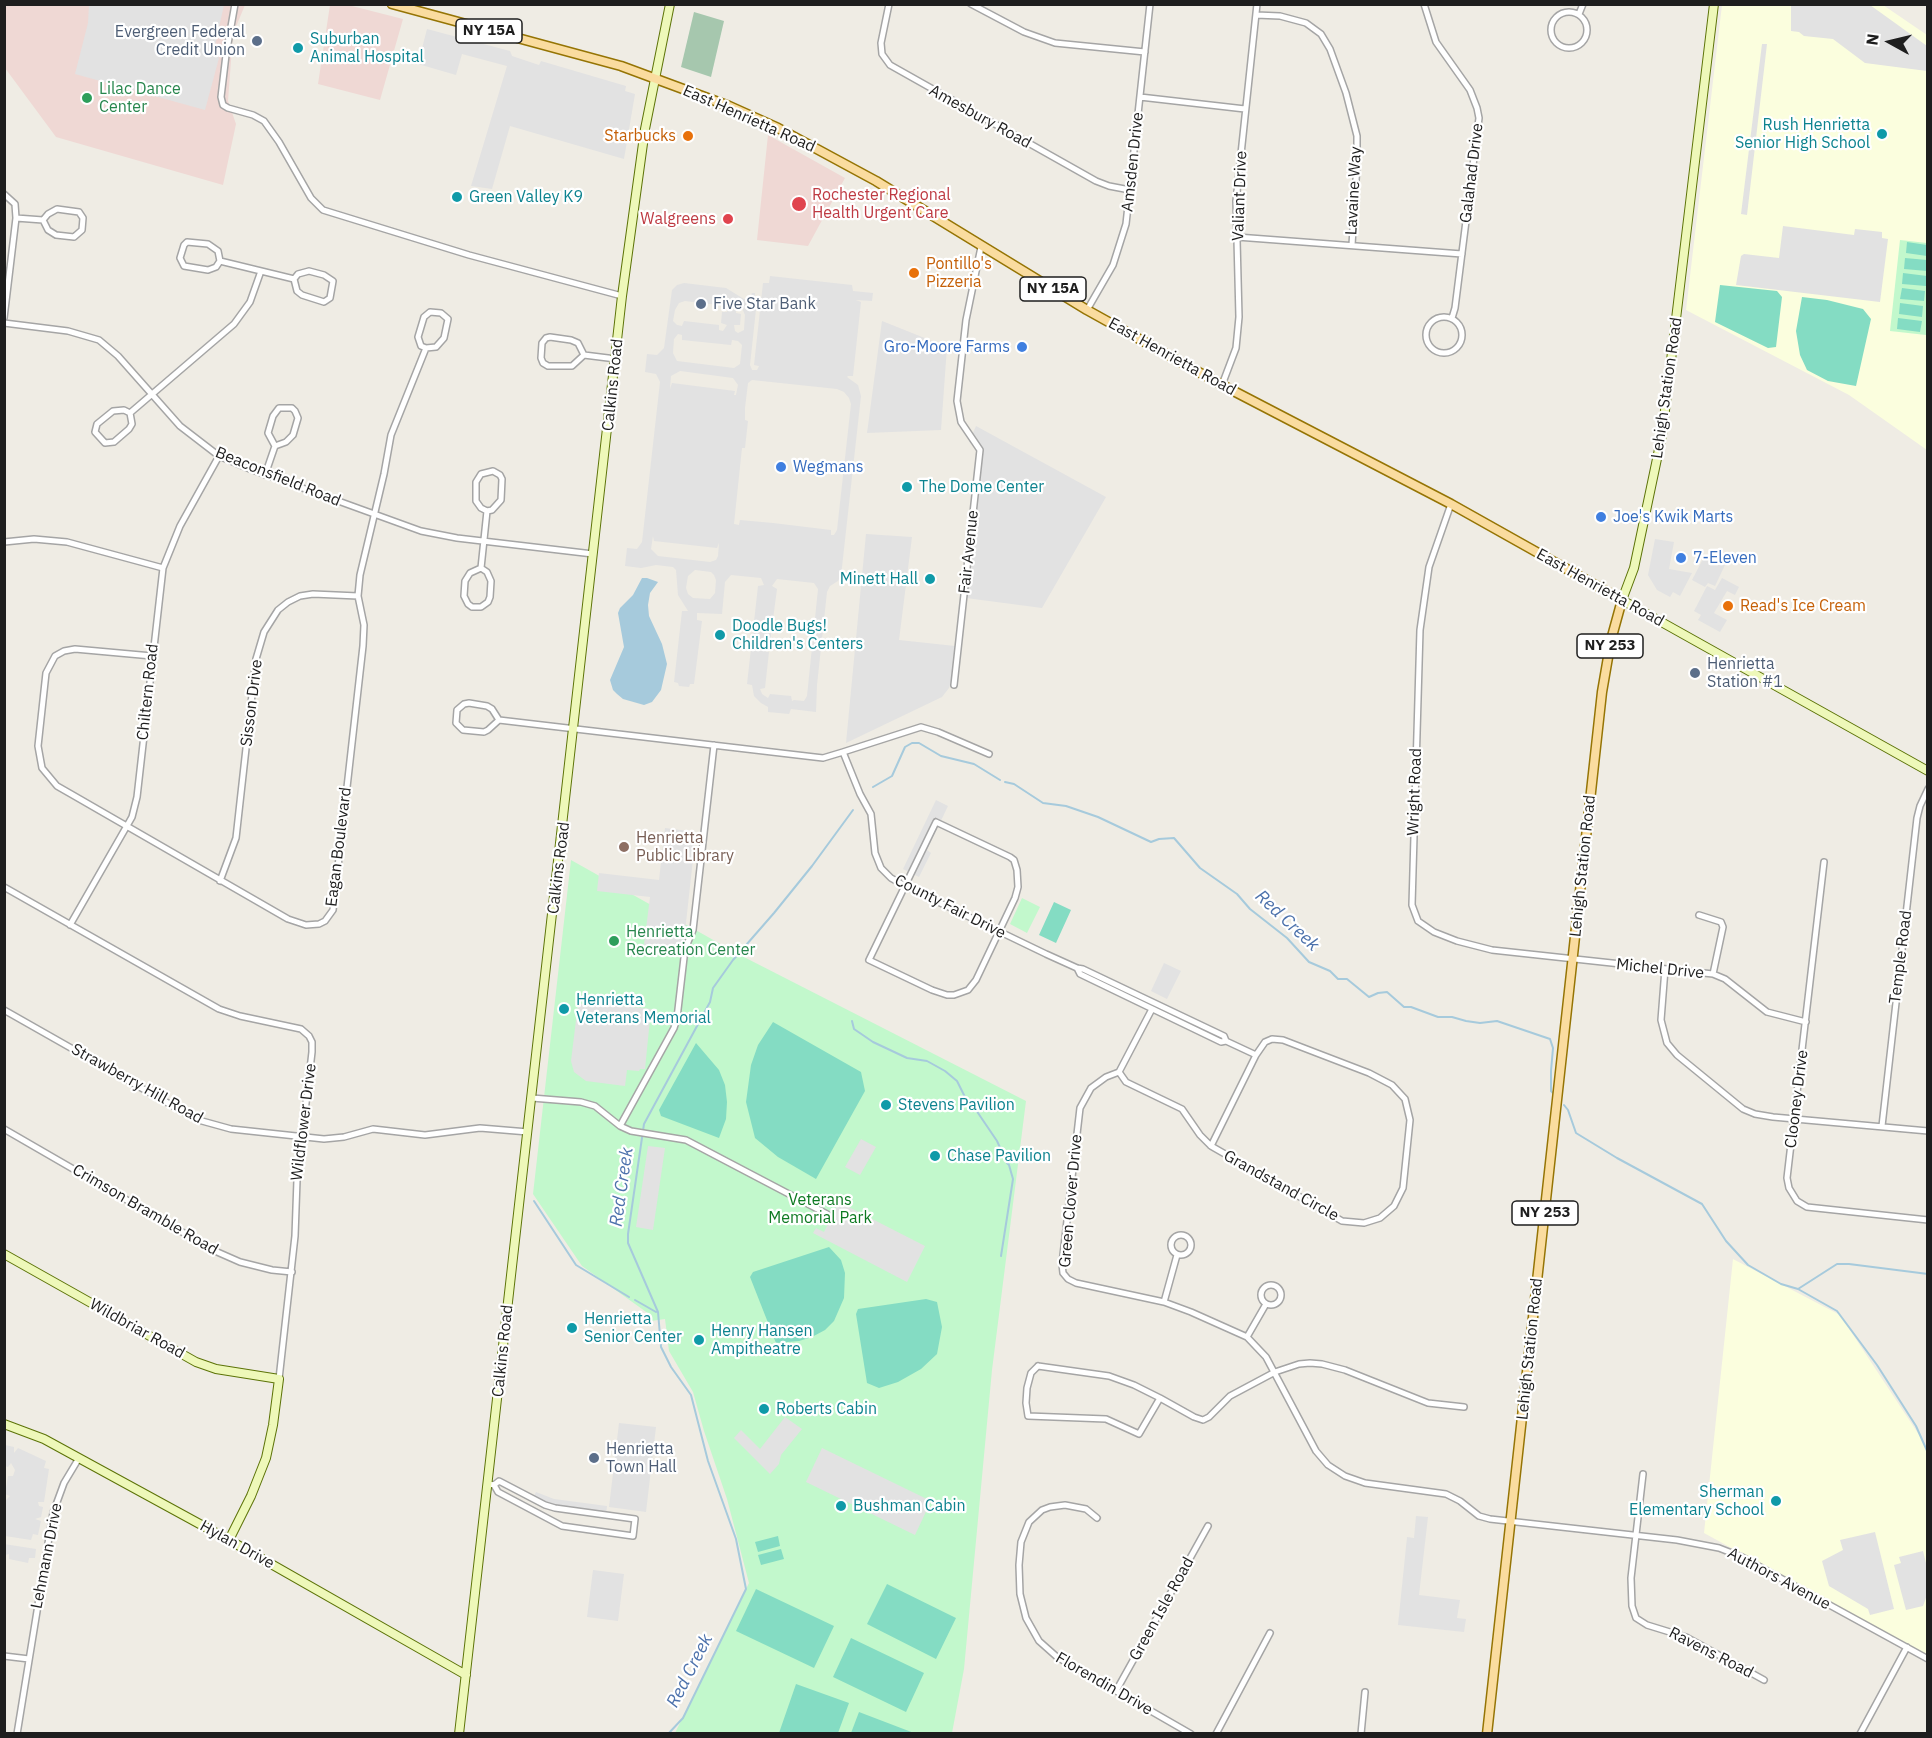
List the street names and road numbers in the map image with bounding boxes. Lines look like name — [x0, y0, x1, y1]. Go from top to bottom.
road number: NY 15A — [456, 19, 522, 43]
street label: East Henrietta Road — [680, 81, 818, 157]
street label: Amesbury Road — [926, 81, 1034, 153]
street label: Amsden Drive — [1118, 111, 1148, 213]
street label: Galahad Drive — [1456, 122, 1488, 224]
street label: Lavaine Way — [1342, 146, 1366, 236]
street label: Valiant Drive — [1229, 151, 1251, 241]
road number: NY 15A — [1020, 277, 1086, 301]
street label: East Henrietta Road — [1105, 314, 1239, 400]
street label: Lehigh Station Road — [1648, 316, 1686, 460]
street label: Calkins Road — [599, 338, 627, 432]
street label: Beaconsfield Road — [212, 443, 344, 511]
street label: Fair Avenue — [955, 509, 983, 595]
street label: East Henrietta Road — [1533, 545, 1667, 631]
road number: NY 253 — [1577, 634, 1643, 658]
street label: Chiltern Road — [133, 643, 163, 741]
street label: Sisson Drive — [237, 658, 267, 748]
street label: Wright Road — [1404, 748, 1426, 836]
street label: Eagan Boulevard — [322, 786, 356, 908]
street label: Lehigh Station Road — [1566, 794, 1600, 938]
street label: Calkins Road — [544, 821, 574, 915]
street label: County Fair Drive — [891, 871, 1009, 943]
street label: Temple Road — [1886, 909, 1916, 1005]
street label: Michel Drive — [1615, 955, 1705, 983]
street label: Strawberry Hill Road — [68, 1040, 206, 1128]
street label: Clooney Drive — [1781, 1049, 1813, 1149]
street label: Wildflower Drive — [287, 1062, 321, 1182]
street label: Green Clover Drive — [1056, 1134, 1086, 1268]
street label: Grandstand Circle — [1220, 1146, 1342, 1226]
street label: Crimson Bramble Road — [69, 1160, 221, 1260]
road number: NY 253 — [1512, 1201, 1578, 1225]
street label: Lehigh Station Road — [1513, 1277, 1547, 1421]
street label: Wildbriar Road — [86, 1295, 188, 1363]
street label: Calkins Road — [489, 1304, 517, 1398]
street label: Lehmann Drive — [27, 1501, 67, 1611]
street label: Hylan Drive — [196, 1517, 278, 1573]
street label: Authors Avenue — [1724, 1544, 1834, 1614]
street label: Green Isle Road — [1126, 1554, 1198, 1664]
street label: Ravens Road — [1665, 1623, 1757, 1683]
street label: Florendin Drive — [1052, 1648, 1156, 1720]

